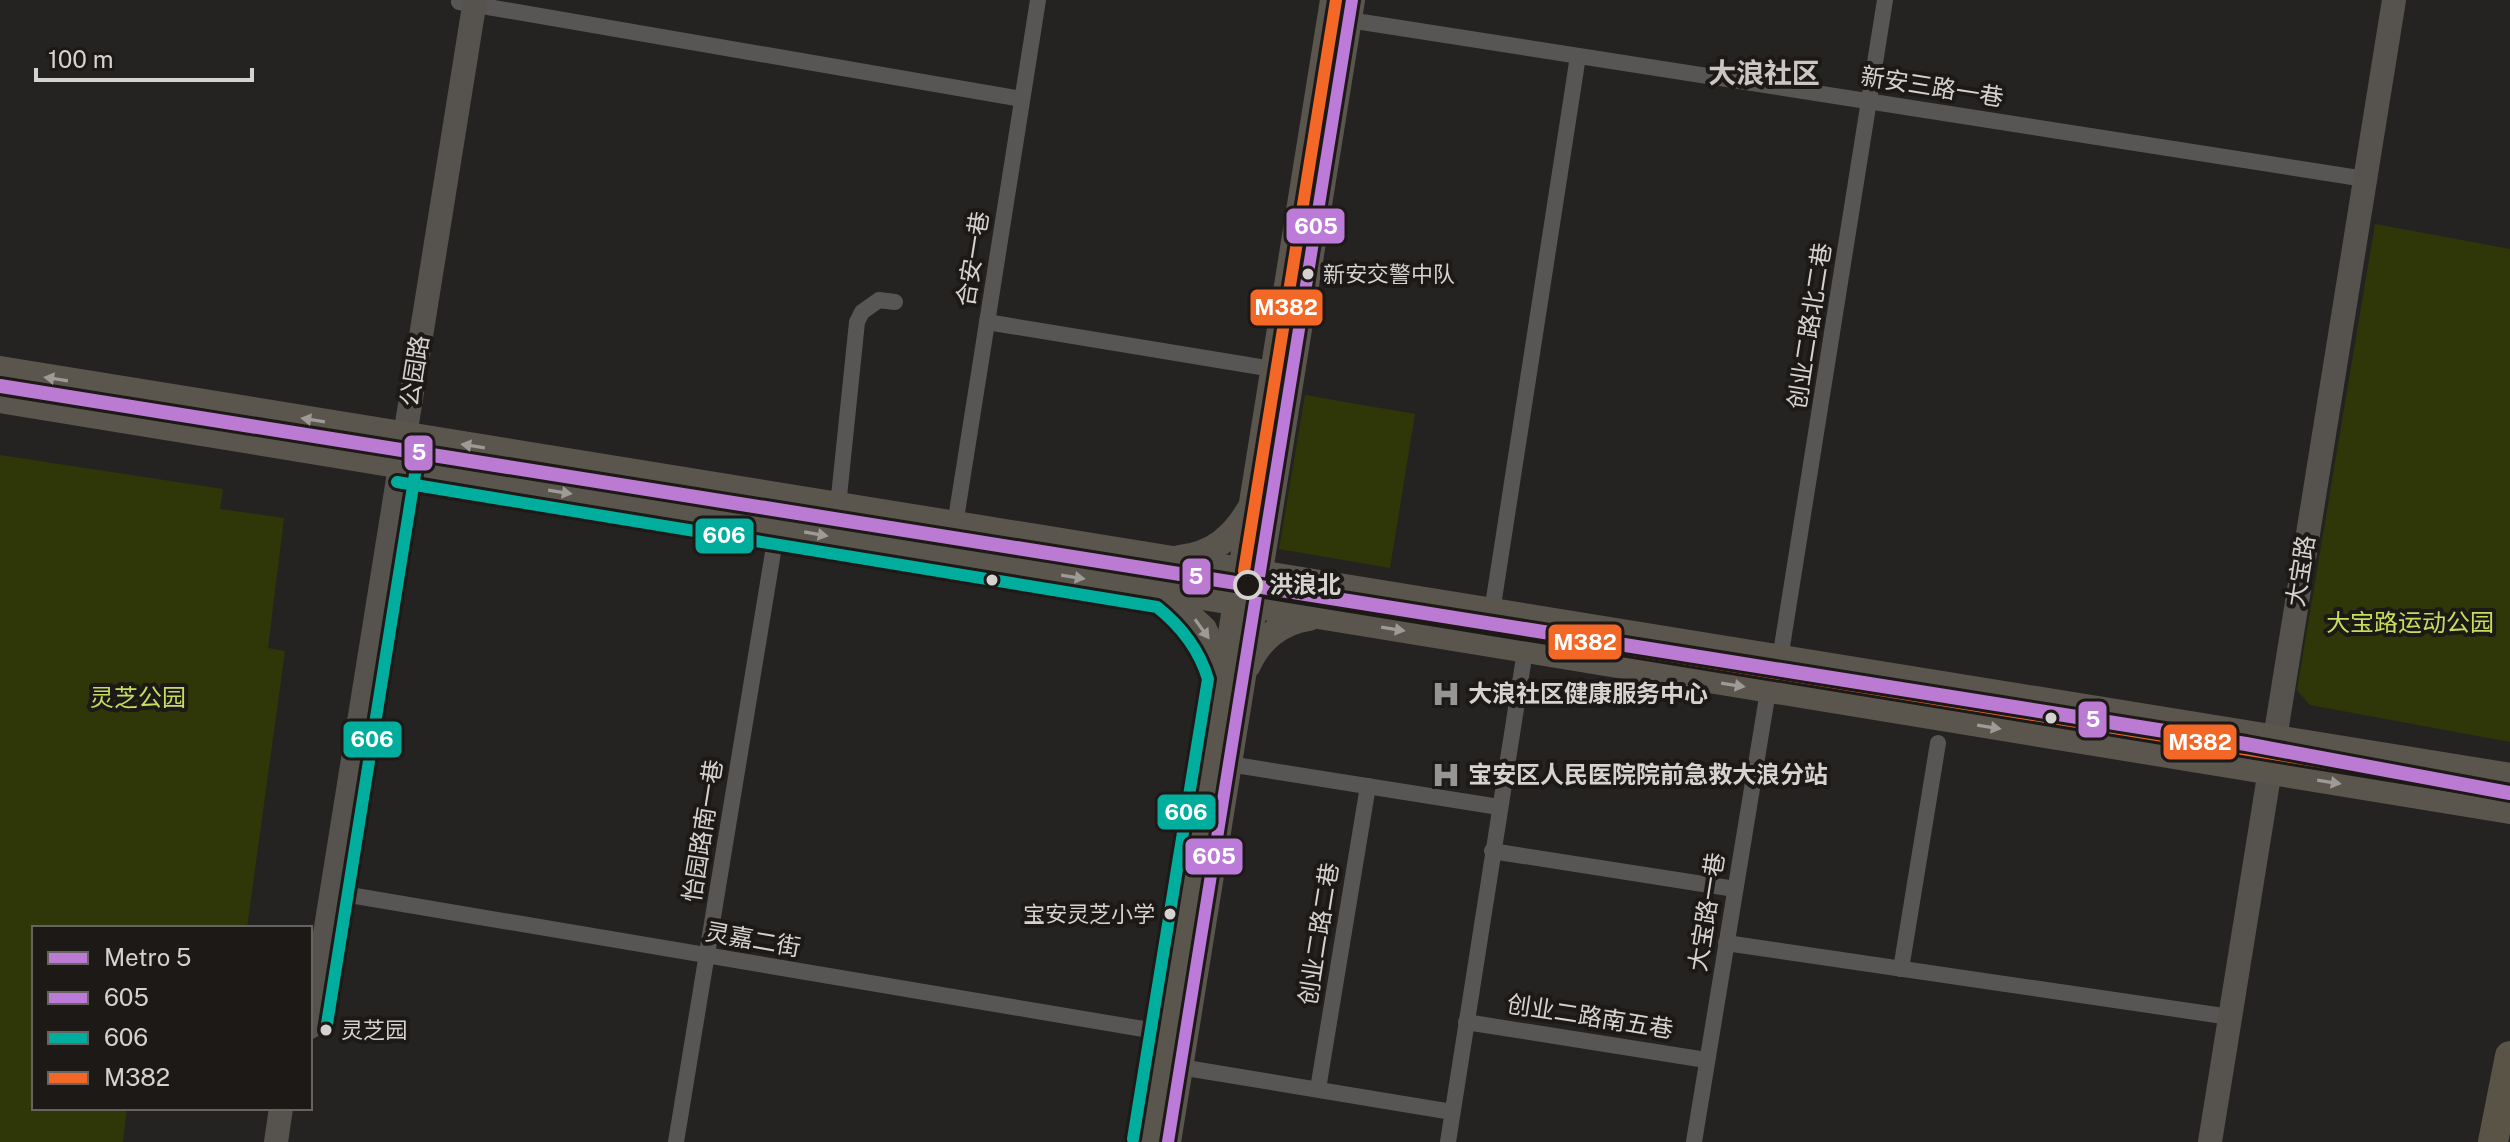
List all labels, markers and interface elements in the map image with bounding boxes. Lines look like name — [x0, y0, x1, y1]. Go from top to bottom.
scale bar — [36, 32, 252, 82]
text: 100 m — [48, 45, 114, 73]
district label: 大浪社区 — [1708, 56, 1820, 89]
street label: 新安三路一巷 — [1859, 61, 2005, 111]
line badge: 605 — [1285, 207, 1346, 245]
street label: 合安一巷 — [951, 209, 993, 308]
text: 605 — [1294, 213, 1338, 239]
street label: 创业二路北二巷 — [1782, 241, 1836, 411]
place label: 新安交警中队 — [1323, 261, 1455, 287]
marker: 新安交警中队 — [1300, 266, 1316, 282]
line badge: M382 — [1249, 288, 1324, 327]
text: M382 — [1254, 294, 1318, 320]
street label: 公园路 — [395, 333, 433, 409]
one-way arrow — [43, 372, 68, 384]
one-way arrow — [300, 413, 325, 426]
line badge: 5 — [403, 434, 434, 472]
text: 5 — [412, 439, 426, 465]
one-way arrow — [460, 439, 485, 452]
one-way arrow — [548, 486, 573, 499]
line badge: 606 — [694, 517, 755, 555]
text: 606 — [702, 522, 746, 548]
one-way arrow — [804, 529, 829, 541]
street label: 大宝路 — [2281, 533, 2319, 609]
line badge: 5 — [1181, 557, 1212, 596]
text: 5 — [1189, 563, 1203, 589]
place label: 洪浪北 — [1269, 570, 1341, 598]
one-way arrow — [1061, 571, 1086, 584]
marker: 洪浪北 — [1234, 571, 1262, 599]
unlabelled marker — [984, 572, 1000, 588]
park label: 大宝路运动公园 — [2326, 608, 2494, 636]
one-way arrow — [1194, 618, 1210, 640]
one-way arrow — [1381, 623, 1406, 636]
line badge: M382 — [1547, 623, 1623, 661]
text: M382 — [1553, 629, 1617, 655]
hospital icon: 大浪社区健康服务中心 — [1431, 679, 1461, 709]
place label: 大浪社区健康服务中心 — [1468, 679, 1708, 707]
one-way arrow — [1720, 679, 1745, 692]
park label: 灵芝公园 — [90, 683, 186, 711]
line badge: 5 — [2077, 700, 2108, 739]
text: 5 — [2086, 706, 2100, 732]
unlabelled marker — [2043, 710, 2059, 726]
line badge: 606 — [342, 720, 403, 759]
one-way arrow — [1977, 721, 2002, 734]
line badge: M382 — [2162, 723, 2238, 761]
text: 606 — [350, 726, 394, 752]
text: M382 — [2168, 729, 2232, 755]
street label: 怡园路南一巷 — [677, 758, 727, 904]
hospital icon: 宝安区人民医院院前急救大浪分站 — [1431, 760, 1461, 790]
place label: 宝安区人民医院院前急救大浪分站 — [1468, 760, 1828, 788]
one-way arrow — [2316, 777, 2341, 789]
line badge: 606 — [1156, 793, 1217, 831]
text: 606 — [1164, 799, 1208, 825]
line badge: 605 — [1184, 837, 1244, 876]
text: 605 — [1192, 843, 1236, 869]
street label: 大宝路一巷 — [1683, 850, 1729, 973]
street label: 创业二路二巷 — [1293, 861, 1343, 1007]
place label: 宝安灵芝小学 — [1023, 901, 1155, 927]
marker: 宝安灵芝小学 — [1162, 906, 1178, 922]
street label: 灵嘉二街 — [703, 917, 803, 961]
legend — [32, 926, 312, 1110]
text: Metro 5 — [104, 943, 191, 971]
text: 605 — [104, 983, 149, 1011]
street label: 创业二路南五巷 — [1505, 989, 1675, 1043]
place label: 灵芝园 — [341, 1017, 407, 1043]
marker: 灵芝园 — [318, 1022, 334, 1038]
text: 606 — [104, 1023, 148, 1051]
text: M382 — [104, 1063, 170, 1091]

